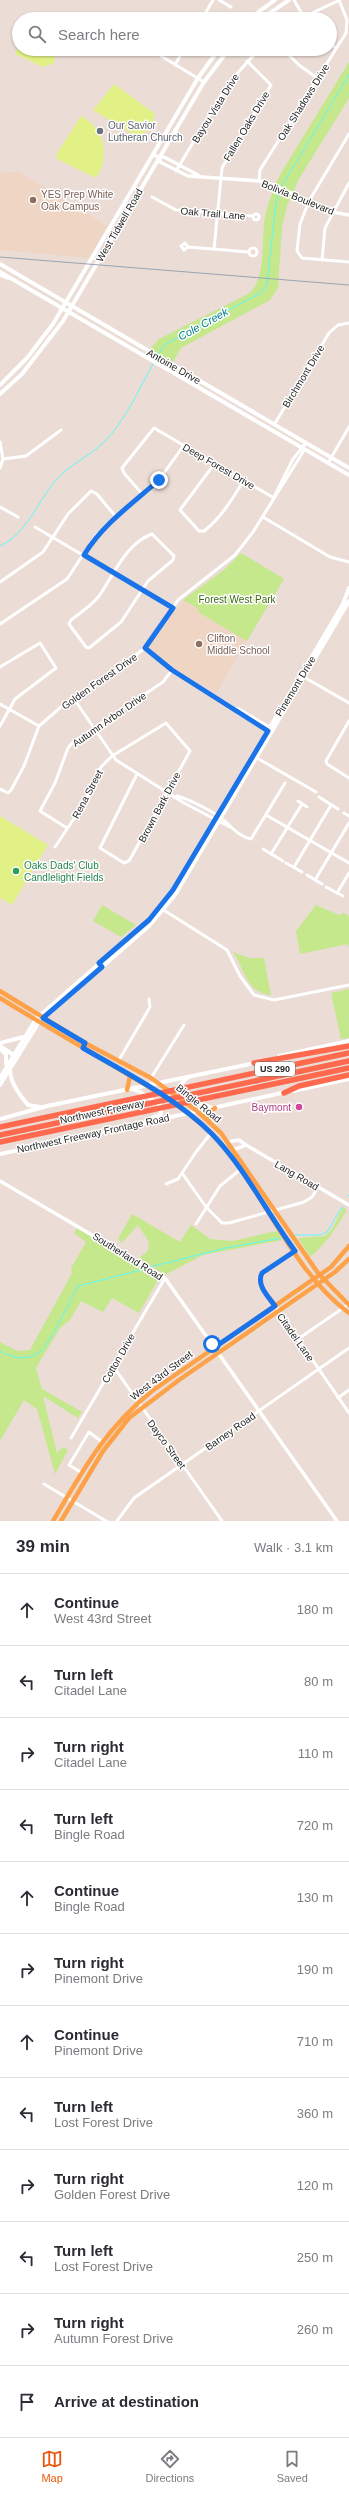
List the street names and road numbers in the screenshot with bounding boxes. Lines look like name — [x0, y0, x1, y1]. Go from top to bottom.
street label: Oak Shadows Drive — [275, 62, 332, 143]
street label: Bayou Vista Drive — [190, 71, 241, 145]
street label: Fallen Oaks Drive — [221, 89, 272, 163]
street label: Bolivia Boulevard — [260, 178, 336, 217]
street label: West Tidwell Road — [94, 187, 145, 264]
street label: Oak Trail Lane — [180, 205, 246, 222]
street label: Birchmont Drive — [280, 343, 327, 410]
street label: Antoine Drive — [145, 347, 203, 386]
street label: Deep Forest Drive — [181, 441, 257, 492]
street label: Golden Forest Drive — [59, 651, 139, 712]
street label: Pinemont Drive — [273, 654, 318, 718]
street label: Autumn Arbor Drive — [70, 690, 149, 749]
street label: Rena Street — [70, 768, 105, 820]
street label: Brown Bark Drive — [136, 770, 183, 844]
road number: US 290 — [255, 1062, 295, 1076]
street label: Bingle Road — [174, 1082, 223, 1125]
street label: Northwest Freeway — [59, 1097, 145, 1126]
street label: Northwest Freeway Frontage Road — [16, 1112, 170, 1155]
street label: Lang Road — [273, 1158, 321, 1192]
street label: Southerland Road — [91, 1230, 165, 1282]
street label: Citadel Lane — [275, 1311, 316, 1364]
street label: Cotton Drive — [100, 1331, 137, 1385]
street label: West 43rd Street — [128, 1348, 195, 1402]
street label: Barney Road — [203, 1410, 257, 1453]
street label: Dayco Street — [145, 1418, 188, 1471]

